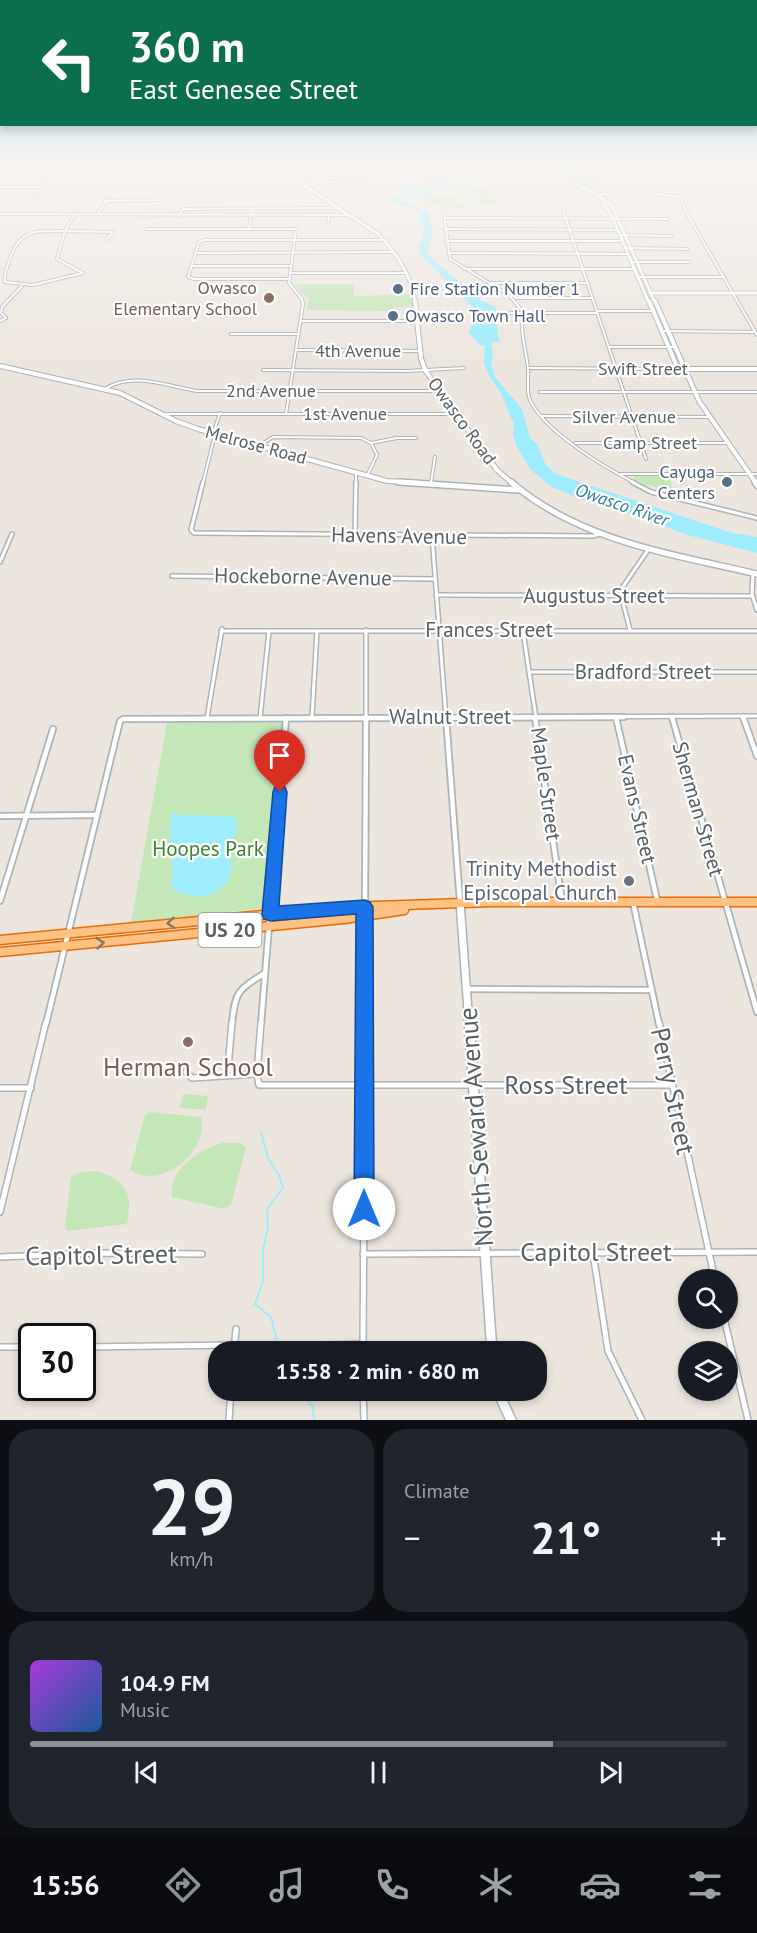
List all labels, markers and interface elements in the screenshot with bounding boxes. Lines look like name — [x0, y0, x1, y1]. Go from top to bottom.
text: 360 m — [129, 19, 245, 74]
icon: left — [30, 24, 108, 102]
text: East Genesee Street — [129, 72, 358, 106]
place label: Owasco Elementary School — [114, 276, 258, 320]
place label: Fire Station Number 1 — [410, 277, 580, 300]
marker: Fire Station Number 1 — [391, 282, 405, 296]
marker: Owasco Elementary School — [262, 291, 276, 305]
place label: Owasco Town Hall — [405, 304, 546, 327]
marker: Owasco Town Hall — [386, 309, 400, 323]
street label: 4th Avenue — [315, 339, 401, 362]
street label: Swift Street — [598, 357, 688, 380]
street label: Owasco Road — [423, 373, 502, 469]
street label: 2nd Avenue — [226, 379, 316, 402]
street label: 1st Avenue — [303, 402, 387, 425]
street label: Silver Avenue — [572, 405, 676, 428]
street label: Melrose Road — [203, 420, 309, 469]
street label: Camp Street — [603, 431, 697, 454]
place label: Cayuga Centers — [658, 460, 715, 504]
marker: Cayuga Centers — [720, 475, 734, 489]
water label: Owasco River — [572, 478, 673, 532]
street label: Havens Avenue — [331, 521, 467, 550]
street label: Hockeborne Avenue — [214, 561, 392, 592]
street label: Augustus Street — [523, 582, 665, 609]
street label: Frances Street — [425, 616, 553, 643]
street label: Bradford Street — [575, 658, 711, 685]
street label: Walnut Street — [389, 703, 511, 730]
street label: Maple Street — [525, 725, 568, 842]
pin — [254, 730, 305, 792]
street label: Sherman Street — [666, 738, 731, 879]
icon: arrive — [263, 739, 296, 772]
street label: Evans Street — [612, 752, 663, 866]
park label: Hoopes Park — [152, 835, 264, 862]
place label: Trinity Methodist Episcopal Church — [463, 855, 617, 906]
marker: Trinity Methodist Episcopal Church — [622, 874, 636, 888]
road number: US 20 — [198, 913, 262, 947]
one-way arrow — [167, 916, 176, 929]
one-way arrow — [96, 937, 105, 950]
street label: North Seward Avenue — [451, 1006, 500, 1248]
street label: Perry Street — [644, 1024, 703, 1158]
marker: Herman School — [181, 1035, 195, 1049]
place label: Herman School — [103, 1050, 273, 1083]
street label: Ross Street — [504, 1068, 628, 1101]
position arrow — [332, 1177, 396, 1241]
street label: Capitol Street — [520, 1235, 672, 1268]
street label: Capitol Street — [25, 1237, 177, 1272]
map controls — [678, 1269, 738, 1401]
button: search — [678, 1269, 738, 1329]
speed limit sign: 30 — [18, 1323, 96, 1401]
button: layers — [678, 1341, 738, 1401]
text: 15:58 · 2 min · 680 m — [276, 1357, 479, 1385]
text: 29 — [147, 1456, 236, 1557]
text: Climate — [404, 1478, 470, 1504]
text: 21° — [530, 1508, 601, 1566]
text: − — [404, 1516, 421, 1559]
text: + — [710, 1516, 727, 1559]
text: km/h — [170, 1546, 213, 1572]
text: 104.9 FM — [120, 1669, 210, 1697]
text: Music — [120, 1697, 169, 1723]
icon: previous — [130, 1756, 163, 1789]
icon: pause — [362, 1756, 395, 1789]
icon: next — [594, 1756, 627, 1789]
icon: directions — [162, 1864, 204, 1906]
icon: music — [266, 1864, 308, 1906]
icon: phone — [371, 1864, 413, 1906]
icon: climate — [475, 1864, 517, 1906]
icon: car — [579, 1864, 621, 1906]
icon: filters — [684, 1864, 726, 1906]
text: 15:56 — [31, 1868, 100, 1902]

